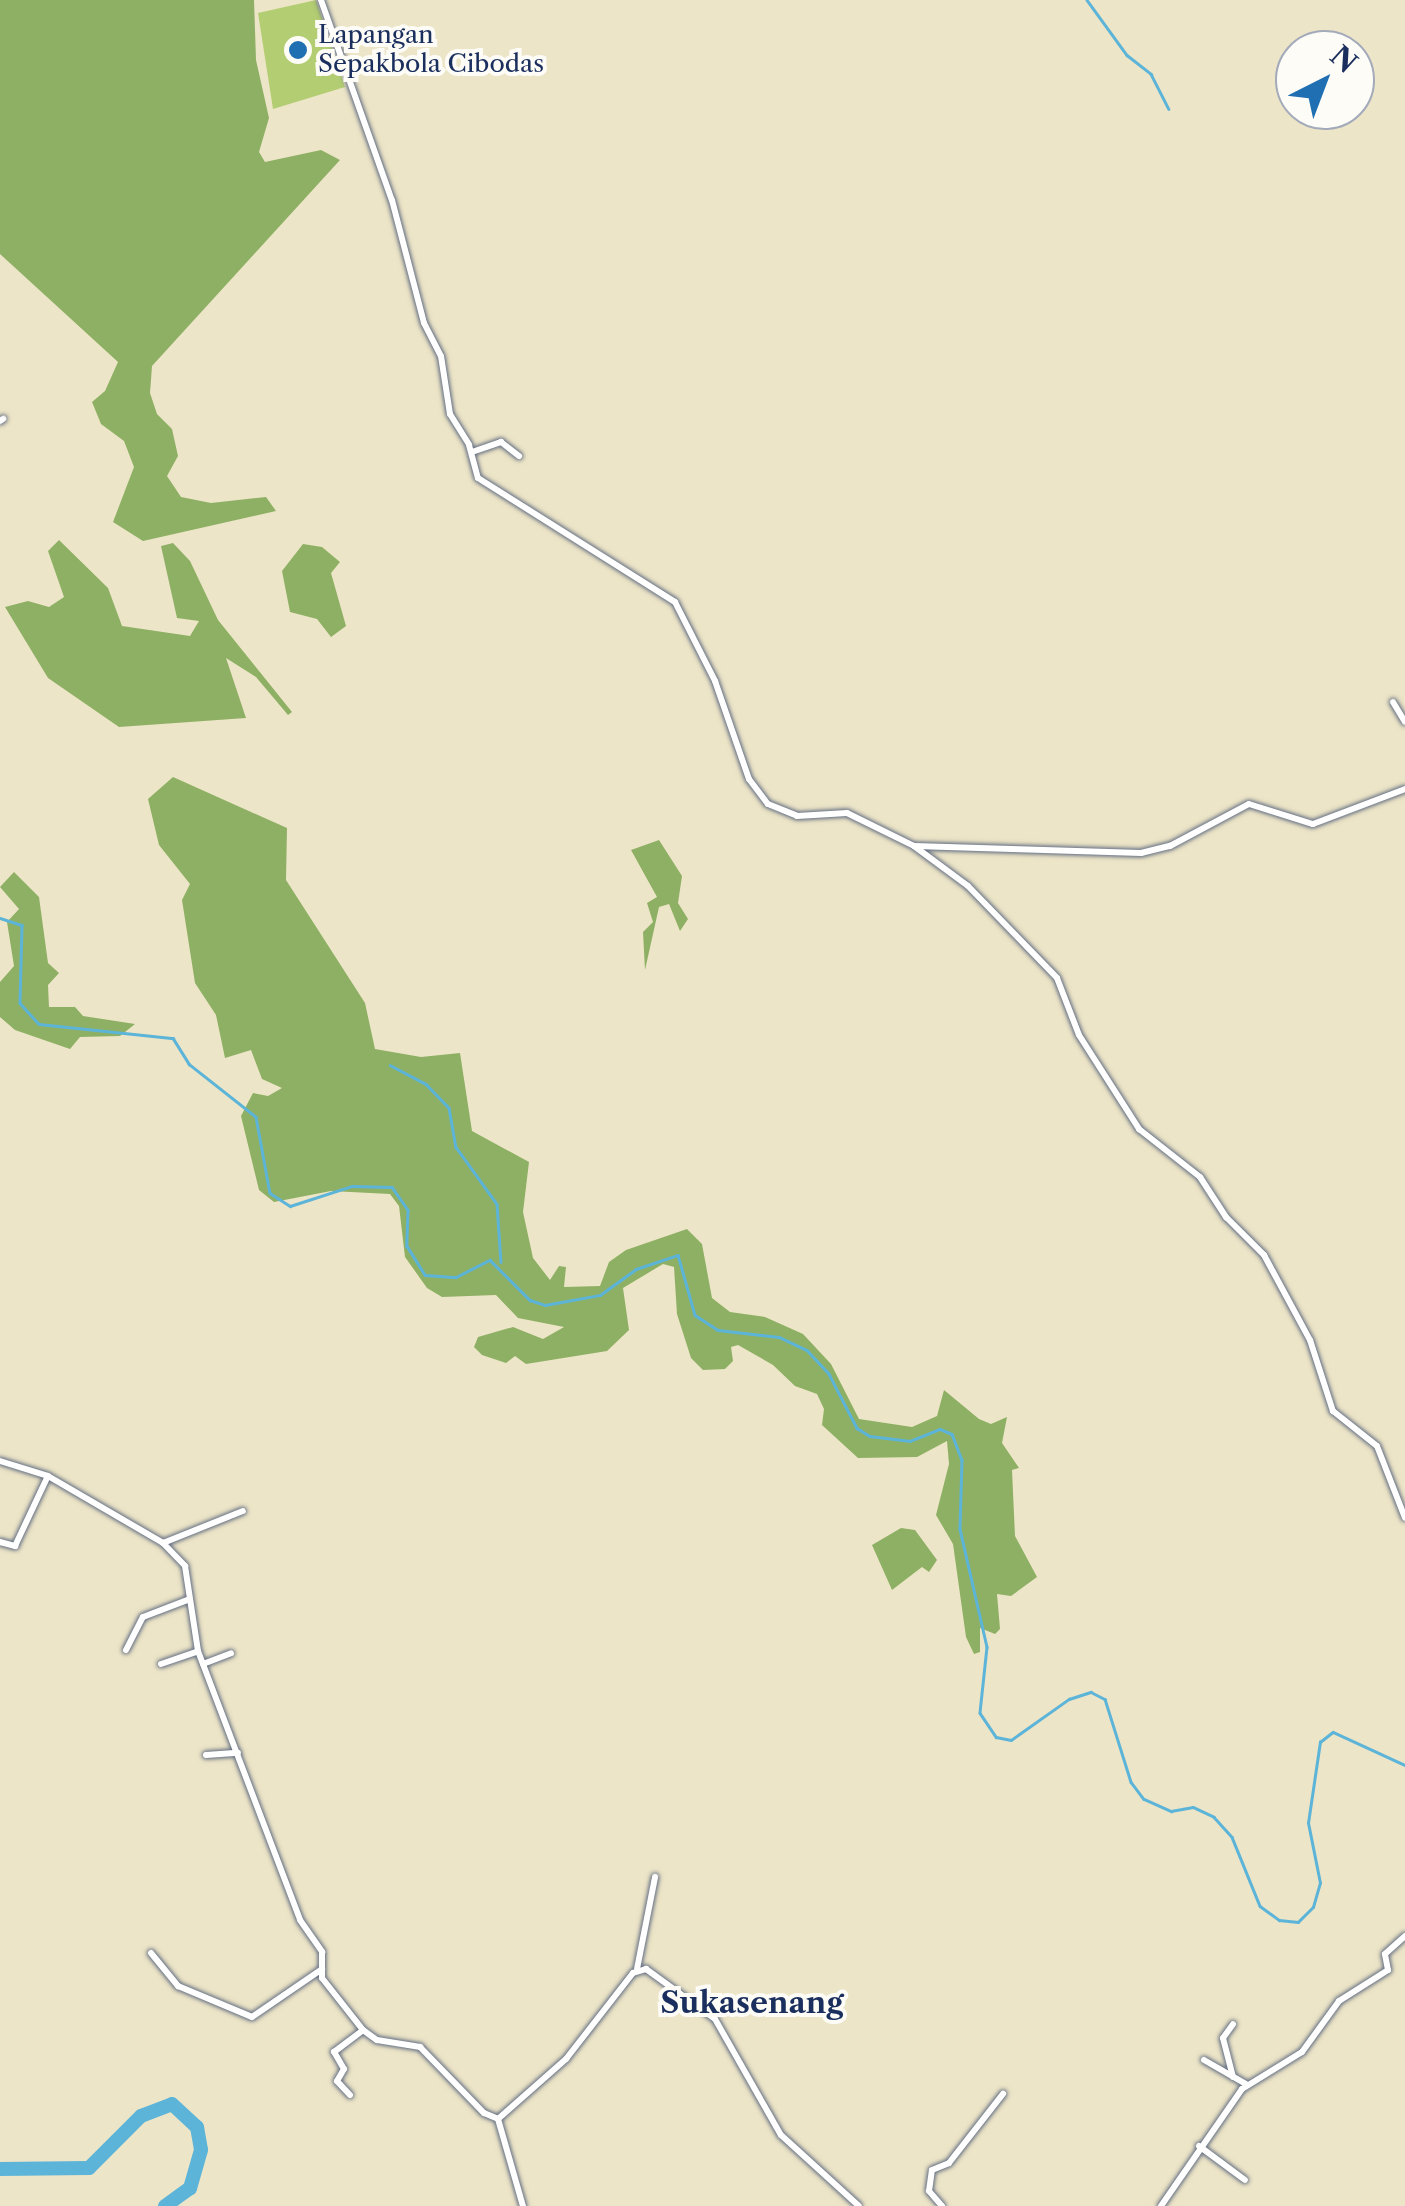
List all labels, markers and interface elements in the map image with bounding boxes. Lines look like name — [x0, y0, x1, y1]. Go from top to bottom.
place label: Lapangan Sepakbola Cibodas — [318, 21, 544, 80]
north arrow — [1275, 30, 1375, 130]
text: N — [1323, 38, 1364, 80]
marker: Lapangan Sepakbola Cibodas — [287, 39, 309, 61]
district label: Sukasenang — [660, 1985, 844, 2021]

